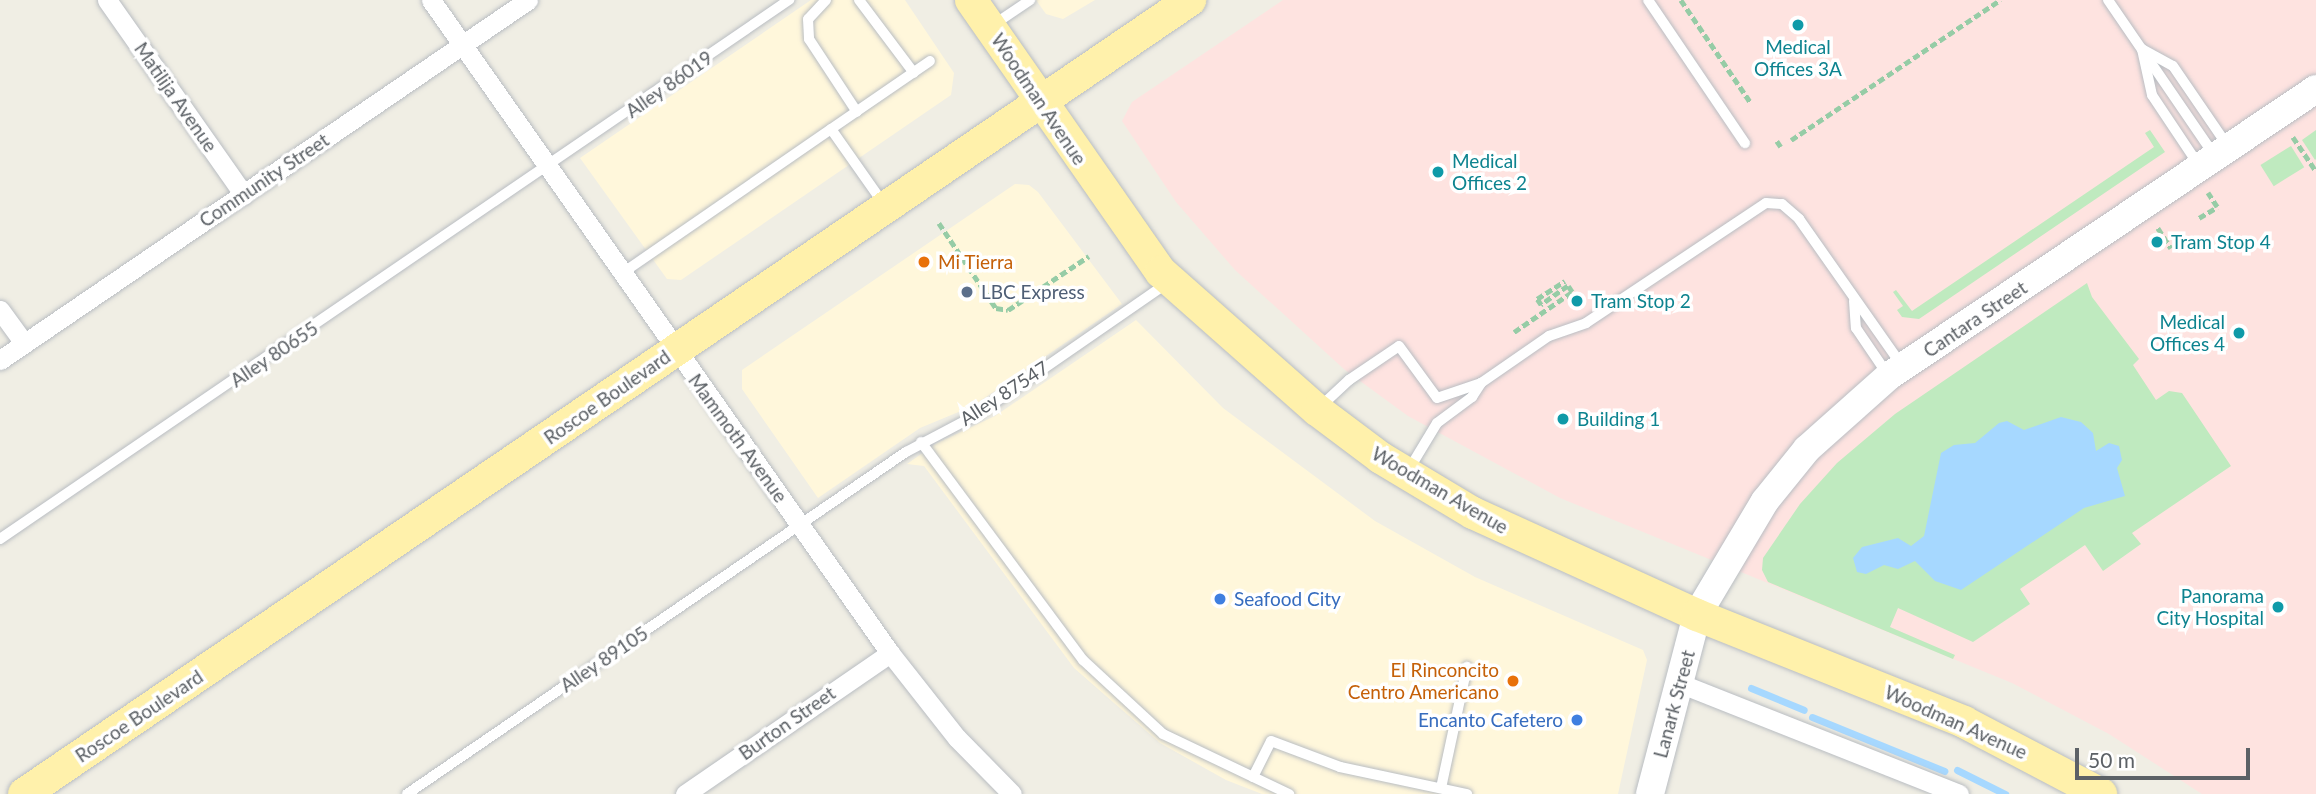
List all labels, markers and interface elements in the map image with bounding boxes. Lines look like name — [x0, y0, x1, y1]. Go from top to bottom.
marker: Medical Offices 3A — [1790, 17, 1806, 33]
street label: Woodman Avenue — [986, 29, 1092, 169]
place label: Medical Offices 3A — [1754, 36, 1842, 80]
street label: Matilija Avenue — [130, 38, 222, 156]
street label: Alley 86019 — [621, 46, 717, 122]
street label: Community Street — [195, 128, 333, 232]
place label: Medical Offices 2 — [1452, 150, 1527, 194]
marker: Medical Offices 2 — [1430, 164, 1446, 180]
place label: Tram Stop 4 — [2171, 231, 2271, 253]
marker: Tram Stop 4 — [2149, 234, 2165, 250]
place label: Mi Tierra — [938, 251, 1014, 273]
marker: Mi Tierra — [916, 254, 932, 270]
street label: Cantara Street — [1919, 276, 2031, 362]
place label: LBC Express — [981, 281, 1085, 303]
marker: LBC Express — [959, 284, 975, 300]
place label: Tram Stop 2 — [1591, 290, 1691, 312]
marker: Tram Stop 2 — [1569, 293, 1585, 309]
place label: Medical Offices 4 — [2150, 311, 2225, 355]
street label: Alley 80655 — [226, 316, 322, 392]
marker: Medical Offices 4 — [2231, 325, 2247, 341]
street label: Roscoe Boulevard — [539, 345, 675, 449]
street label: Alley 87547 — [955, 356, 1053, 430]
street label: Mammoth Avenue — [684, 369, 792, 507]
place label: Building 1 — [1577, 408, 1660, 430]
marker: Building 1 — [1555, 411, 1571, 427]
street label: Woodman Avenue — [1368, 442, 1512, 538]
place label: Panorama City Hospital — [2156, 585, 2264, 629]
place label: Seafood City — [1234, 588, 1341, 610]
marker: Seafood City — [1212, 591, 1228, 607]
marker: Panorama City Hospital — [2270, 599, 2286, 615]
street label: Alley 89105 — [556, 621, 652, 697]
street label: Lanark Street — [1649, 648, 1699, 760]
place label: El Rinconcito Centro Americano — [1347, 659, 1499, 703]
street label: Roscoe Boulevard — [71, 665, 207, 767]
marker: El Rinconcito Centro Americano — [1505, 673, 1521, 689]
street label: Woodman Avenue — [1881, 680, 2031, 764]
street label: Burton Street — [734, 681, 840, 765]
place label: Encanto Cafetero — [1418, 709, 1563, 731]
marker: Encanto Cafetero — [1569, 712, 1585, 728]
scale bar — [2078, 734, 2253, 778]
text: 50 m — [2088, 747, 2135, 772]

